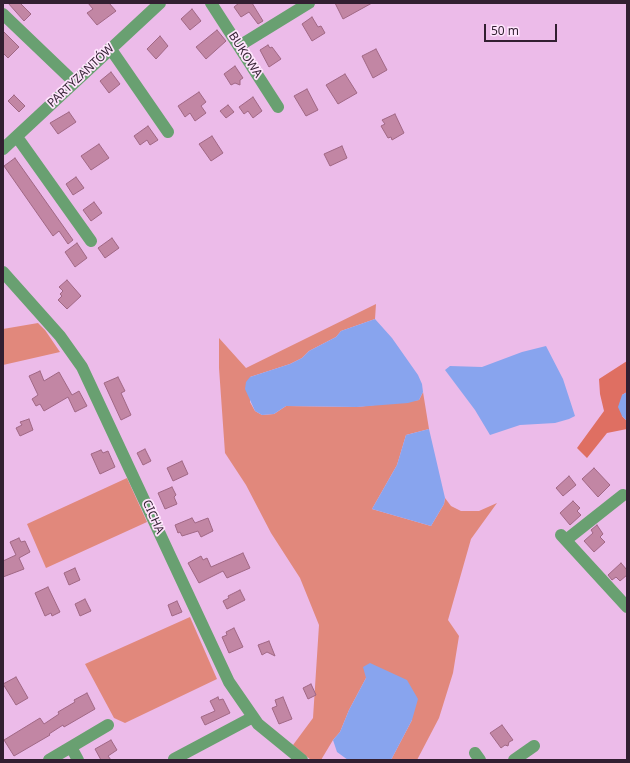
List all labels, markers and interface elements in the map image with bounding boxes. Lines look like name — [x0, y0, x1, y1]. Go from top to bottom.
scale bar — [486, 16, 559, 42]
text: 50 m — [491, 22, 519, 39]
street label: BUKOWA — [225, 30, 265, 80]
street label: PARTYZANTÓW — [45, 41, 117, 111]
street label: CICHA — [139, 498, 167, 536]

